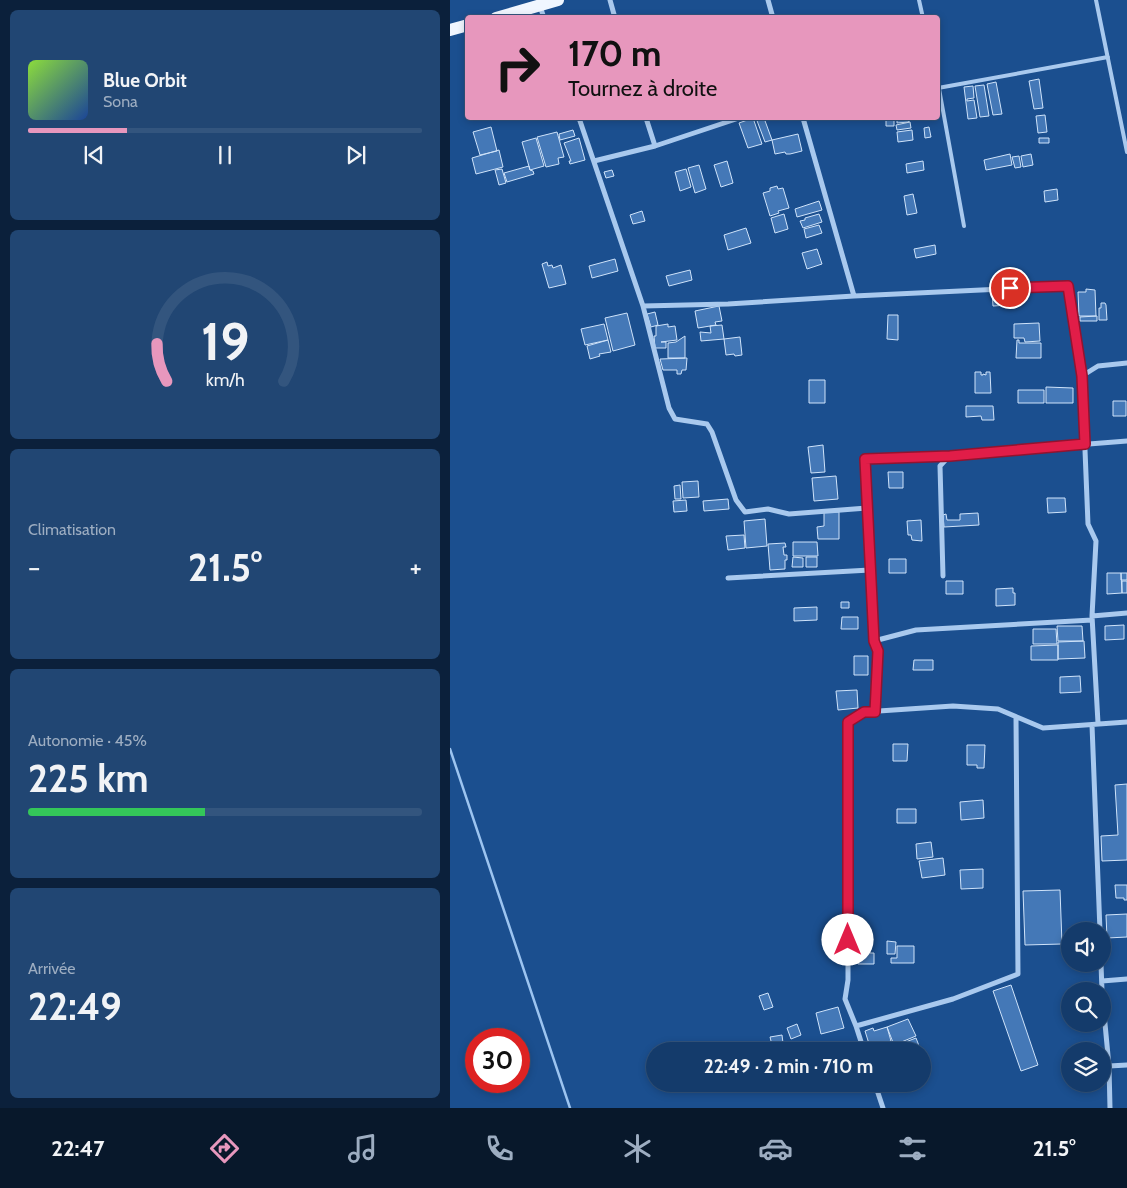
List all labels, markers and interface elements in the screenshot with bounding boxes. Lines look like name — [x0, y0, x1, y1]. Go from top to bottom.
text: 170 m — [568, 32, 661, 75]
icon: right — [485, 35, 550, 100]
text: Blue Orbit — [103, 69, 187, 92]
text: Tournez à droite — [568, 75, 717, 102]
text: Sona — [103, 92, 138, 111]
icon: previous — [80, 141, 108, 169]
icon: pause — [211, 141, 239, 169]
icon: next — [342, 141, 370, 169]
pin — [989, 267, 1031, 309]
icon: arrive — [996, 274, 1024, 302]
text: 19 — [201, 310, 249, 373]
text: km/h — [205, 369, 245, 390]
text: Climatisation — [28, 520, 116, 539]
text: 21.5° — [188, 544, 262, 591]
text: − — [28, 550, 40, 584]
text: + — [410, 550, 422, 584]
text: Autonomie · 45% — [28, 731, 147, 750]
text: 225 km — [28, 755, 149, 802]
position arrow — [821, 913, 873, 965]
map controls — [1061, 922, 1111, 1092]
button: sound — [1061, 922, 1111, 972]
text: Arrivée — [28, 959, 75, 978]
button: search — [1061, 982, 1111, 1032]
text: 22:49 — [28, 983, 122, 1030]
speed limit sign: 30 — [465, 1028, 530, 1093]
button: layers — [1061, 1042, 1111, 1092]
text: 22:49 · 2 min · 710 m — [704, 1055, 873, 1078]
icon: directions — [207, 1131, 242, 1166]
icon: music — [345, 1131, 380, 1166]
icon: phone — [482, 1131, 517, 1166]
icon: climate — [620, 1131, 655, 1166]
icon: car — [758, 1131, 793, 1166]
icon: filters — [895, 1131, 930, 1166]
text: 22:47 — [51, 1135, 104, 1162]
text: 21.5° — [1033, 1135, 1076, 1162]

